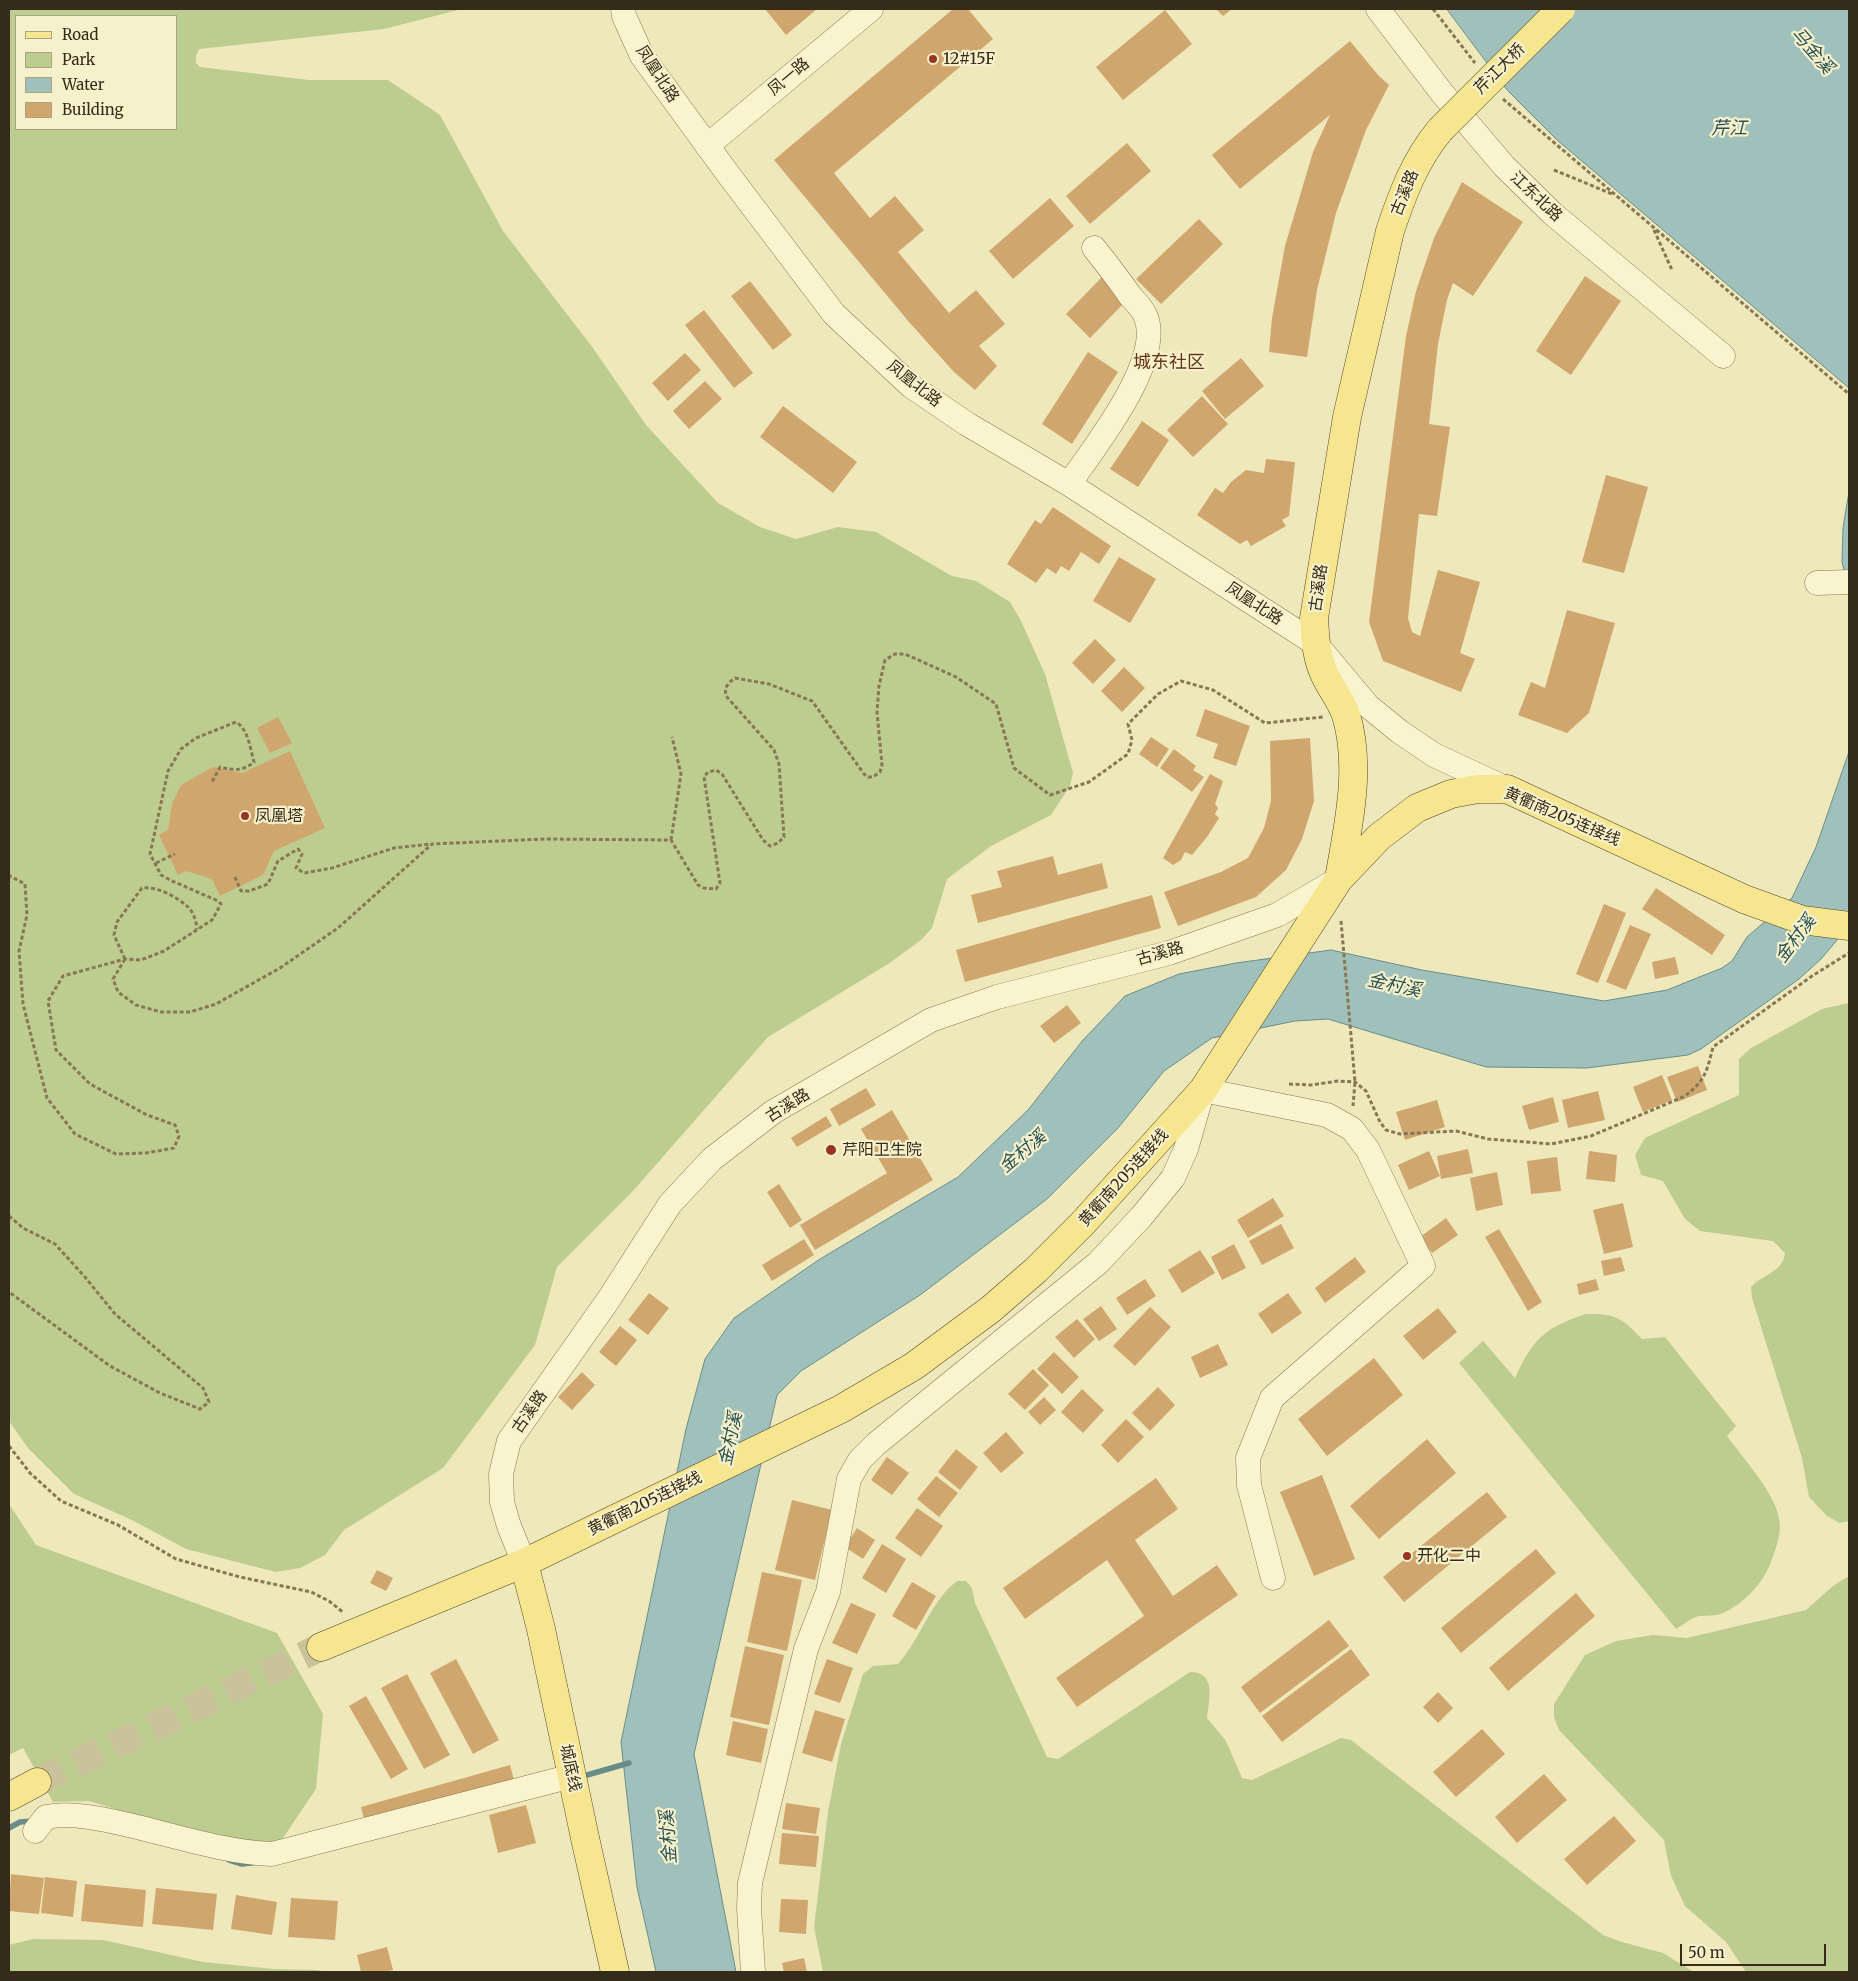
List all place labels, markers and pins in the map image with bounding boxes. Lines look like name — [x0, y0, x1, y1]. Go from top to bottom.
place label: 12#15F — [943, 49, 995, 69]
marker: 12#15F — [927, 53, 939, 65]
place label: 凤凰塔 — [255, 806, 303, 826]
marker: 凤凰塔 — [239, 810, 251, 822]
place label: 芹阳卫生院 — [842, 1140, 922, 1160]
marker: 芹阳卫生院 — [824, 1143, 838, 1157]
place label: 开化二中 — [1417, 1546, 1481, 1566]
marker: 开化二中 — [1401, 1550, 1413, 1562]

